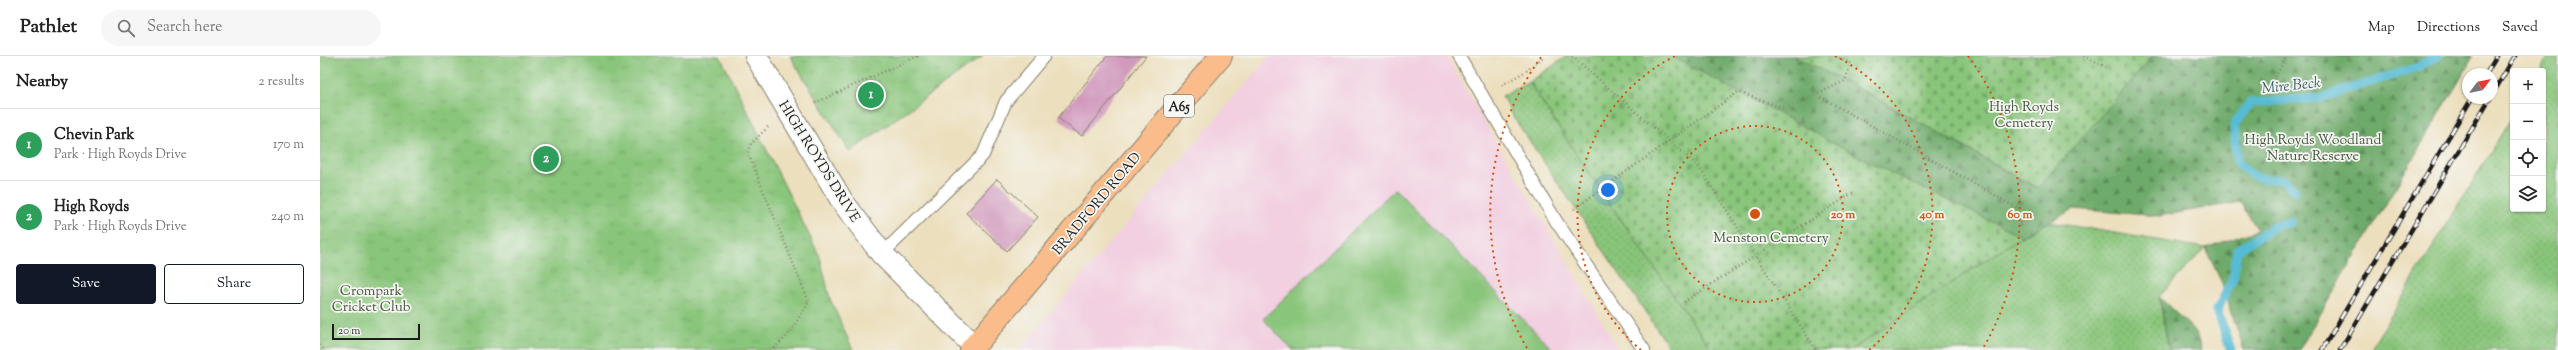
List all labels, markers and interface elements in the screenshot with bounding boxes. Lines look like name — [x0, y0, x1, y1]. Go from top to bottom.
search box — [101, 10, 381, 46]
text: Pathlet — [20, 14, 77, 41]
icon: search — [115, 17, 137, 39]
text: Search here — [147, 17, 222, 38]
text: Map — [2368, 18, 2395, 38]
text: Directions — [2417, 18, 2480, 38]
text: Saved — [2502, 18, 2538, 38]
north arrow — [2462, 68, 2498, 104]
map controls — [2510, 68, 2546, 212]
button: + — [2510, 68, 2546, 104]
text: Nearby — [16, 70, 68, 94]
text: 2 results — [259, 73, 304, 91]
water label: Mire Beck — [2261, 73, 2322, 100]
pin: 1 — [858, 80, 884, 110]
road number: A65 — [1164, 95, 1194, 117]
street label: HIGH ROYDS DRIVE — [773, 97, 864, 227]
park label: High Royds Cemetery — [1989, 98, 2059, 134]
button: − — [2510, 104, 2546, 140]
text: Chevin Park — [54, 125, 134, 146]
park label: High Royds Woodland Nature Reserve — [2245, 131, 2381, 167]
text: 1 — [27, 136, 31, 154]
text: 170 m — [273, 136, 304, 154]
button: locate — [2510, 140, 2546, 176]
pin: 2 — [533, 144, 559, 174]
text: Park · High Royds Drive — [54, 146, 187, 164]
street label: BRADFORD ROAD — [1049, 149, 1146, 260]
button: layers — [2510, 176, 2546, 212]
your location — [1598, 180, 1618, 200]
text: High Royds — [54, 197, 129, 218]
text: 20 m — [1831, 206, 1855, 224]
text: 40 m — [1919, 206, 1944, 224]
text: 60 m — [2008, 206, 2032, 224]
centre of rings — [1748, 207, 1762, 221]
text: 2 — [26, 208, 32, 226]
text: 240 m — [271, 208, 304, 226]
text: Park · High Royds Drive — [54, 218, 187, 236]
park label: Menston Cemetery — [1713, 229, 1829, 249]
button: Save — [16, 264, 156, 304]
button: Share — [164, 264, 304, 304]
park label: Crompark Cricket Club — [332, 282, 411, 318]
scale bar — [332, 322, 420, 341]
text: 20 m — [338, 323, 360, 339]

